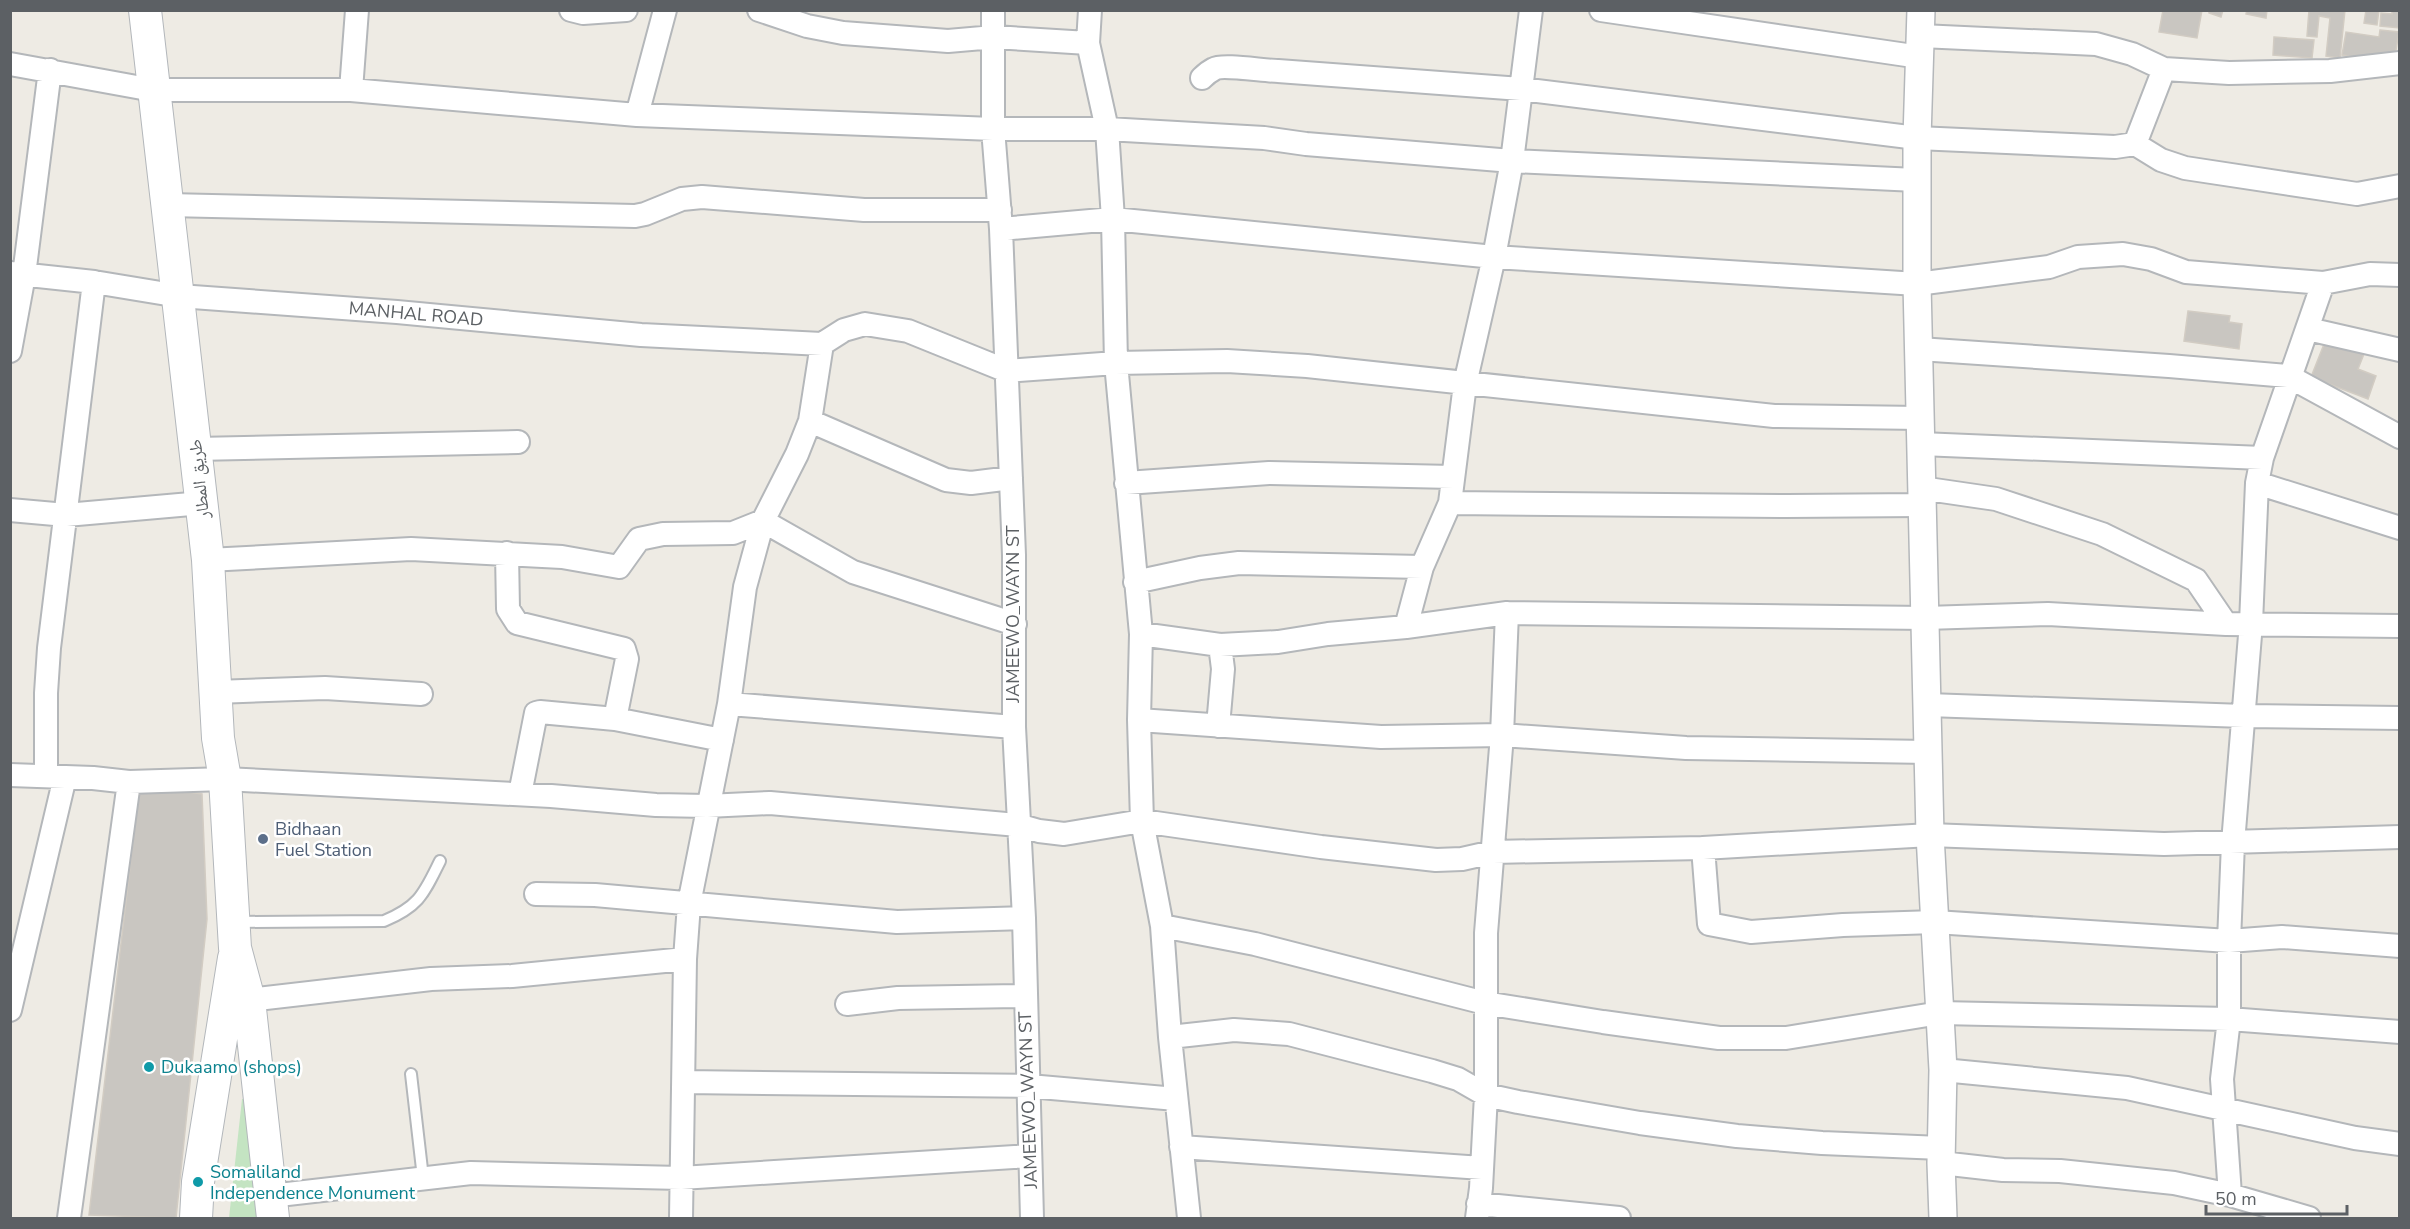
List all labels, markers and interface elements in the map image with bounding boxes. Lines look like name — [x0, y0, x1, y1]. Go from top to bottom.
street label: MANHAL ROAD — [348, 296, 484, 332]
street label: طريق المطار — [183, 438, 215, 521]
street label: JAMEEWO_WAYN ST — [1001, 525, 1025, 704]
place label: Bidhaan Fuel Station — [275, 817, 372, 862]
marker: Bidhaan Fuel Station — [256, 832, 270, 846]
street label: JAMEEWO_WAYN ST — [1013, 1011, 1043, 1190]
place label: Dukaamo (shops) — [161, 1055, 302, 1079]
marker: Dukaamo (shops) — [142, 1060, 156, 1074]
place label: Somaliland Independence Monument — [210, 1160, 416, 1205]
marker: Somaliland Independence Monument — [191, 1175, 205, 1189]
scale bar — [2206, 1178, 2347, 1216]
text: 50 m — [2215, 1187, 2257, 1211]

